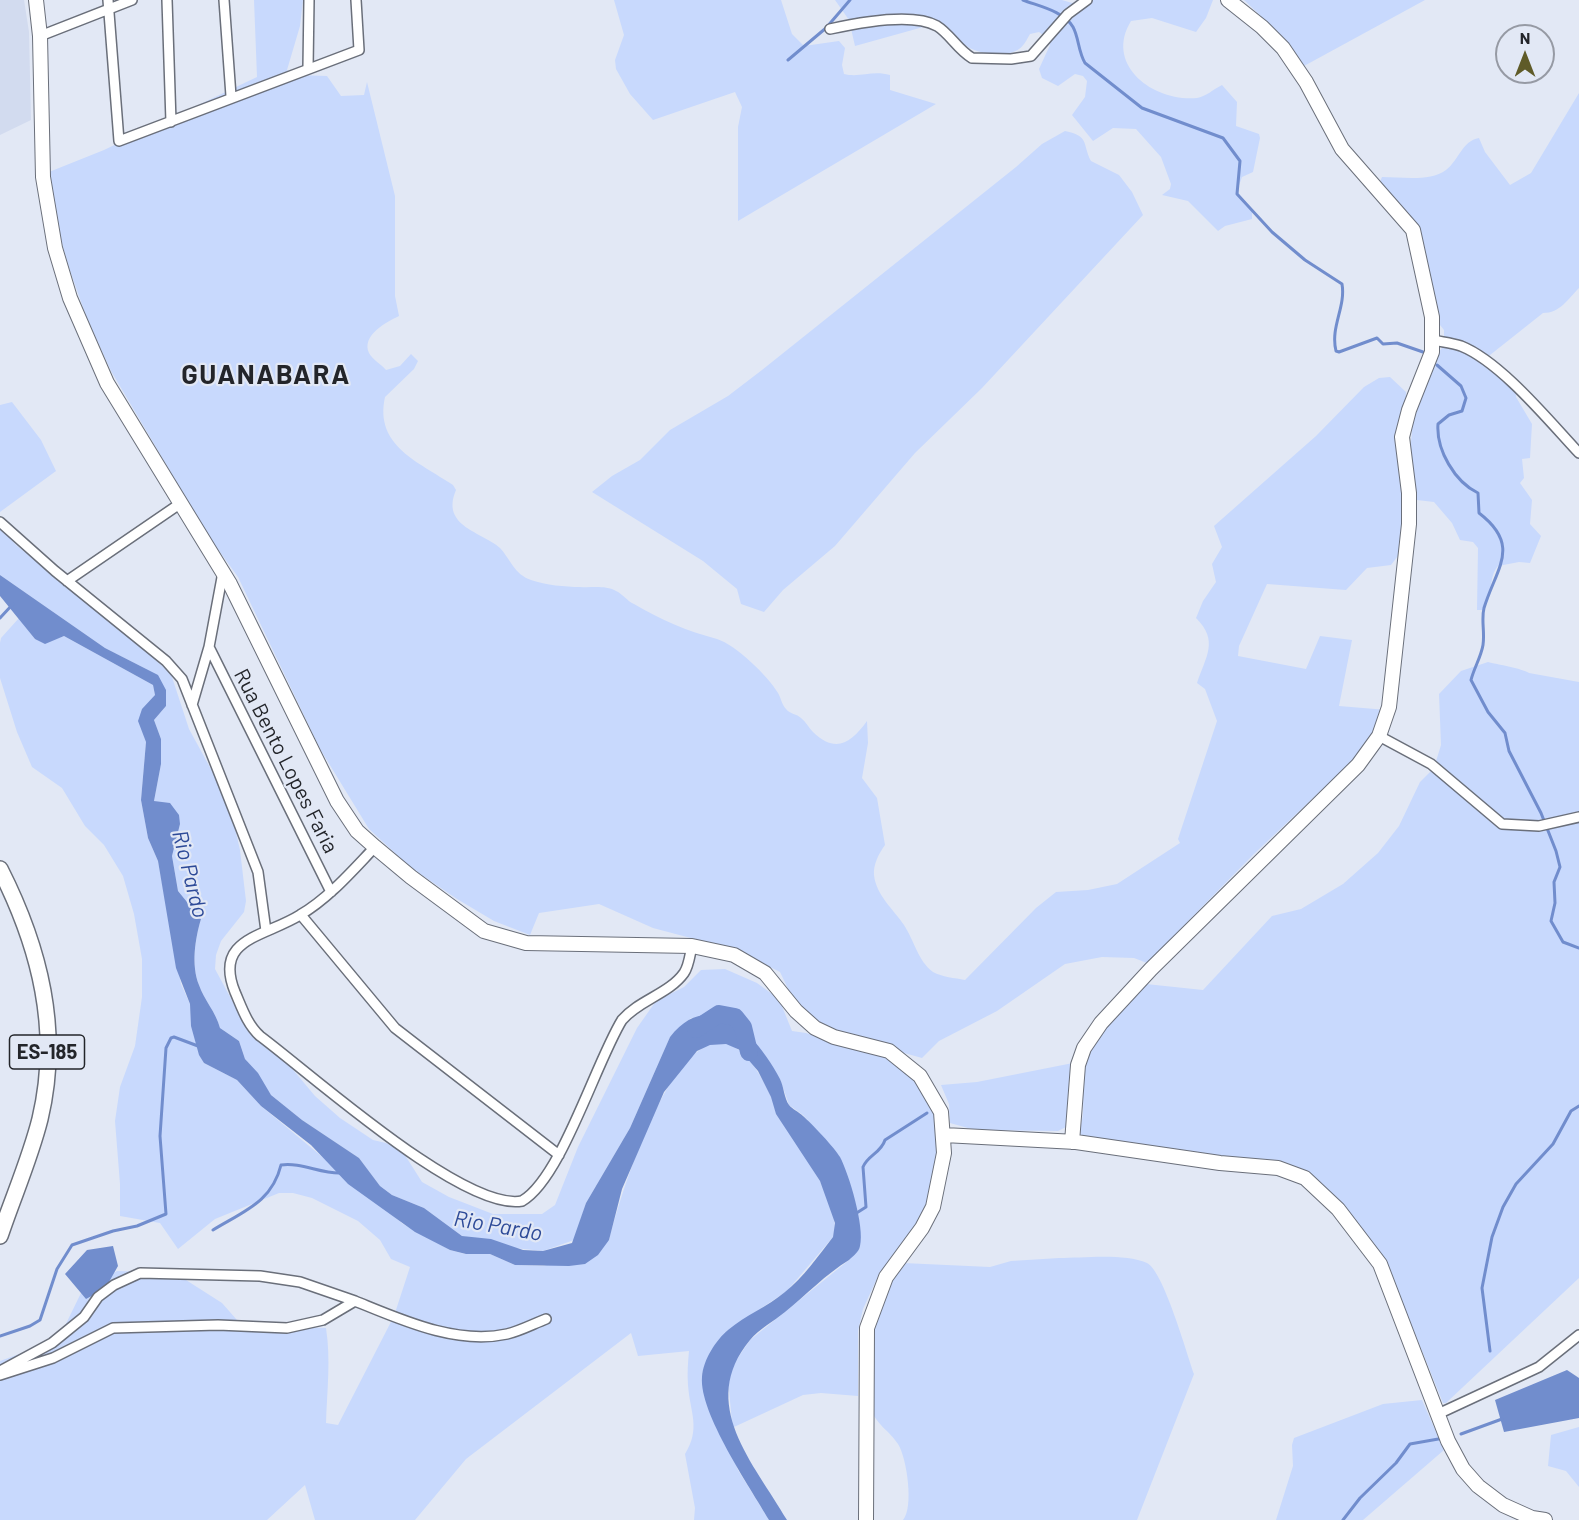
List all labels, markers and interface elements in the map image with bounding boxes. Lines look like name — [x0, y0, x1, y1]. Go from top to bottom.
north arrow — [1495, 24, 1555, 84]
text: N — [1520, 28, 1530, 47]
district label: GUANABARA — [181, 359, 351, 391]
street label: Rua Bento Lopes Faria — [229, 665, 343, 857]
water label: Rio Pardo — [166, 827, 214, 921]
road number: ES-185 — [9, 1035, 84, 1069]
water label: Rio Pardo — [452, 1205, 544, 1247]

